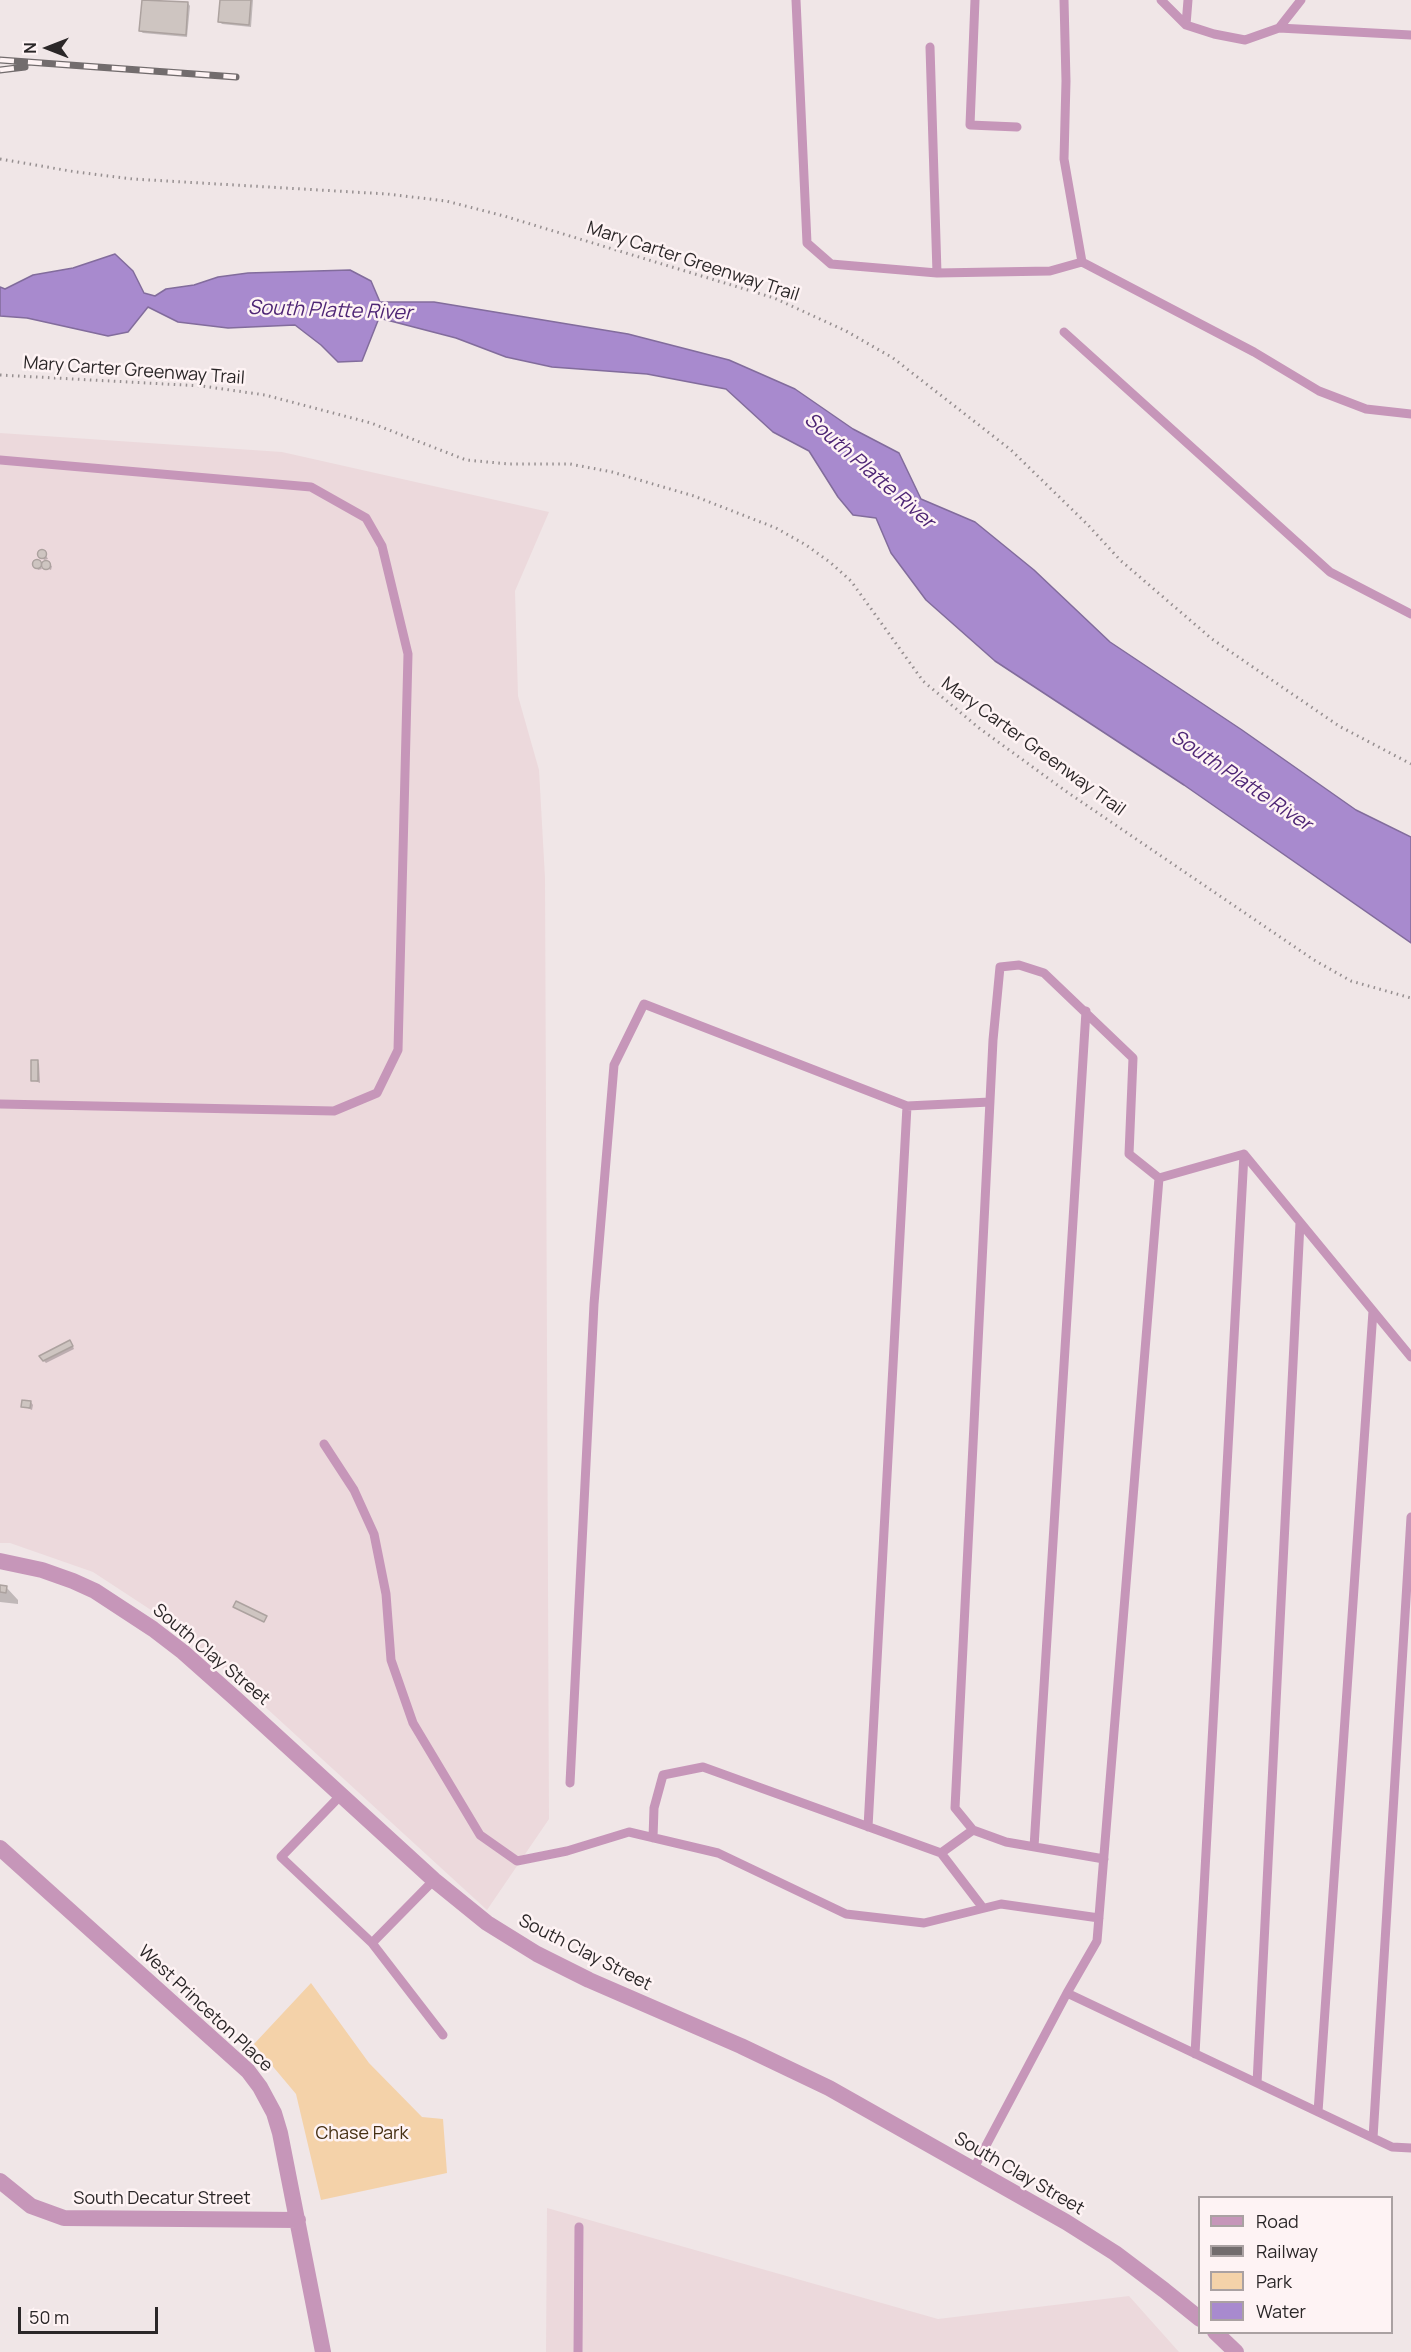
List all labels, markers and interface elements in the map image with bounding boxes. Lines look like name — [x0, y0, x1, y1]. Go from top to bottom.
north arrow — [18, 18, 78, 78]
text: N — [19, 42, 41, 54]
street label: Mary Carter Greenway Trail — [584, 217, 802, 307]
water label: South Platte River — [248, 296, 412, 326]
street label: Mary Carter Greenway Trail — [22, 352, 246, 390]
water label: South Platte River — [799, 408, 939, 534]
street label: Mary Carter Greenway Trail — [937, 673, 1129, 821]
water label: South Platte River — [1166, 725, 1316, 837]
street label: South Clay Street — [148, 1600, 274, 1710]
street label: South Clay Street — [515, 1910, 655, 1996]
street label: West Princeton Place — [133, 1941, 277, 2077]
park label: Chase Park — [315, 2123, 409, 2145]
street label: South Clay Street — [950, 2128, 1088, 2220]
street label: South Decatur Street — [73, 2188, 251, 2210]
legend — [1198, 2196, 1393, 2334]
text: Road — [1256, 2209, 1299, 2233]
text: Railway — [1256, 2239, 1318, 2263]
text: Park — [1256, 2269, 1292, 2293]
scale bar — [21, 2295, 160, 2333]
text: Water — [1256, 2299, 1306, 2323]
text: 50 m — [29, 2305, 69, 2329]

